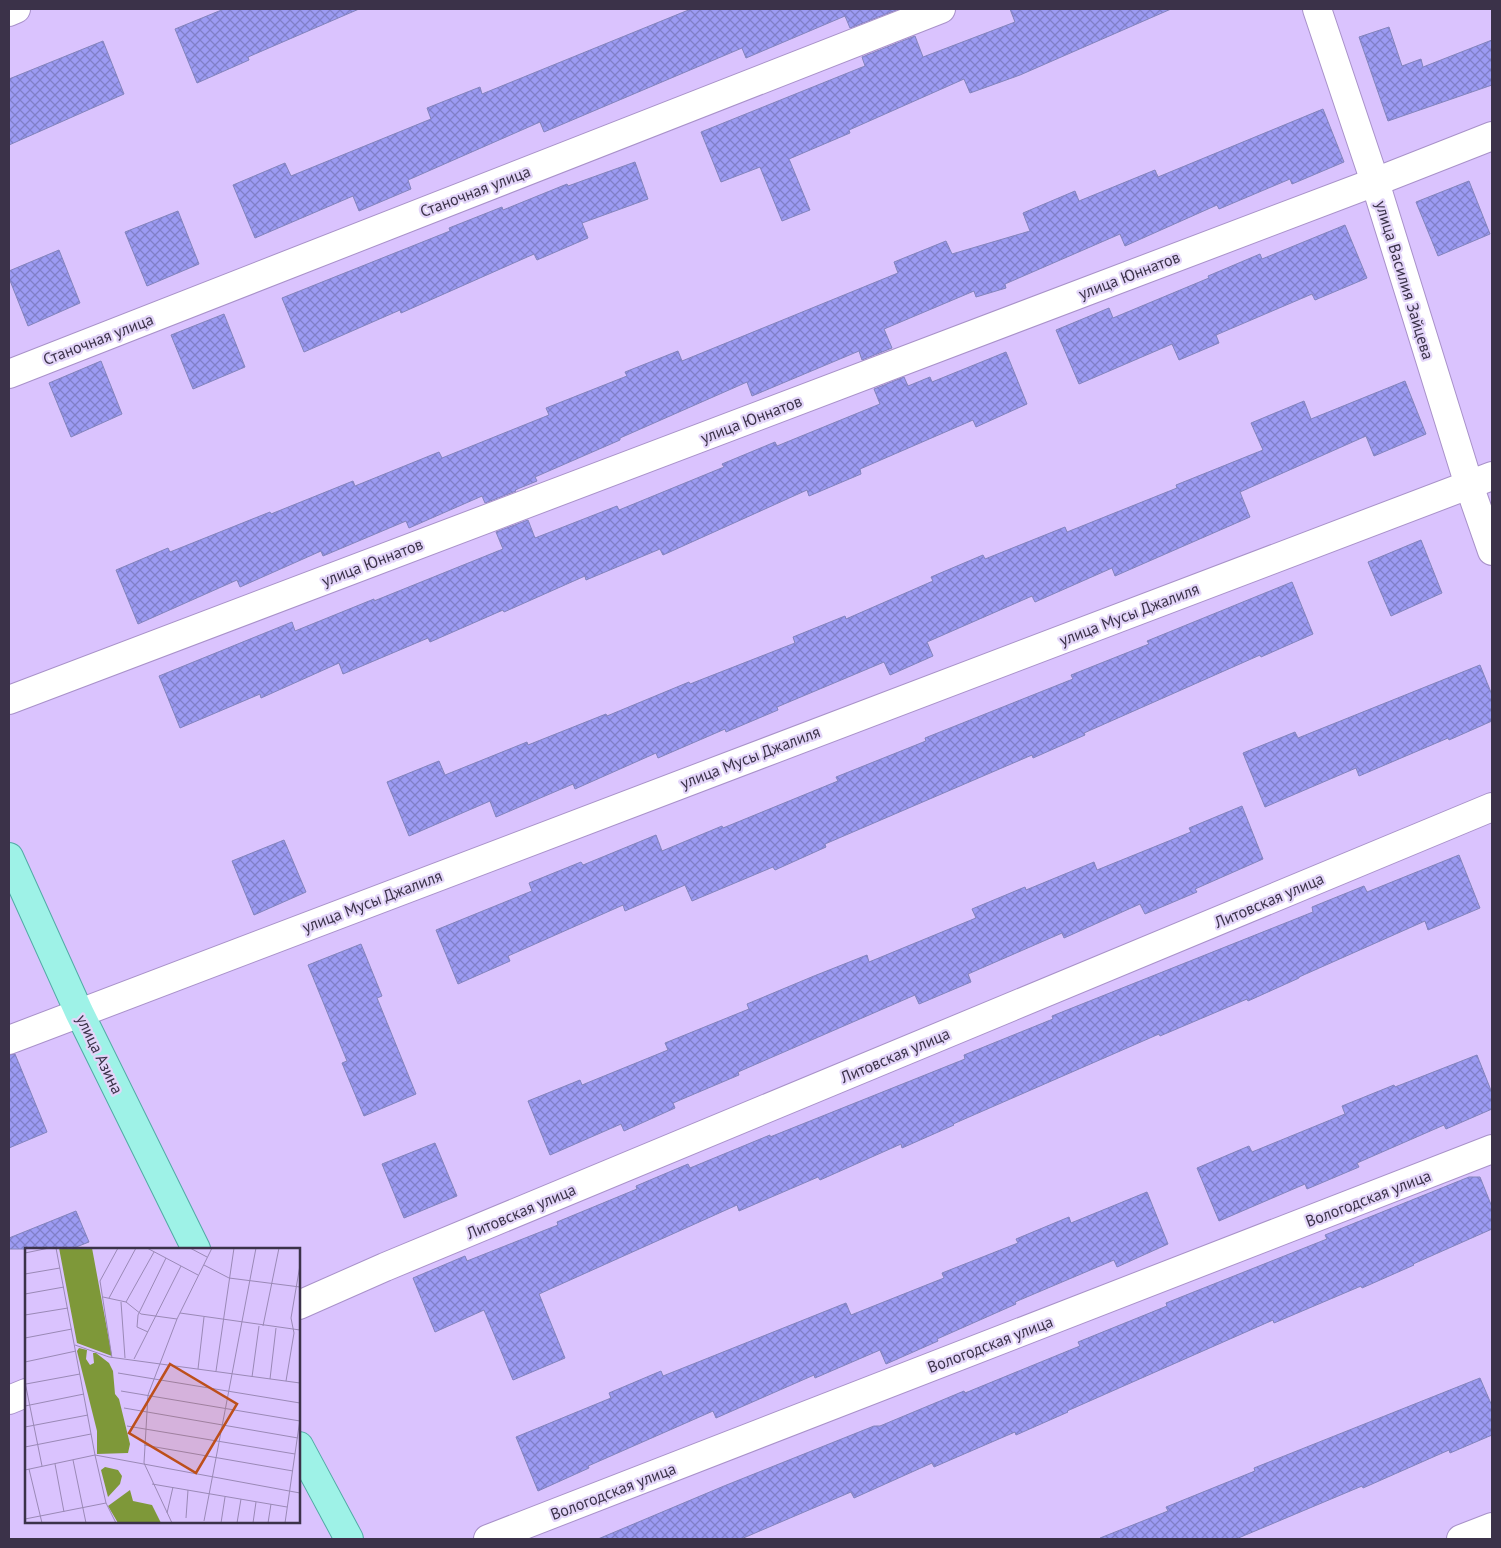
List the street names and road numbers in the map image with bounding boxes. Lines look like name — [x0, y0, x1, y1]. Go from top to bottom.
street label: Станочная улица — [417, 161, 533, 221]
street label: улица Василия Зайцева — [1371, 198, 1439, 362]
street label: улица Юннатов — [1075, 246, 1183, 304]
street label: Станочная улица — [40, 309, 156, 369]
street label: улица Юннатов — [697, 390, 805, 448]
street label: улица Юннатов — [318, 533, 426, 591]
street label: улица Мусы Джалиля — [1056, 578, 1202, 650]
street label: улица Мусы Джалиля — [677, 721, 823, 793]
street label: улица Мусы Джалиля — [299, 865, 445, 937]
street label: Литовская улица — [1210, 868, 1327, 932]
street label: улица Азина — [72, 1011, 128, 1097]
street label: Литовская улица — [836, 1023, 953, 1087]
street label: Вологодская улица — [1303, 1165, 1433, 1231]
street label: Литовская улица — [462, 1179, 579, 1243]
street label: Вологодская улица — [925, 1311, 1055, 1377]
street label: Вологодская улица — [548, 1458, 678, 1524]

